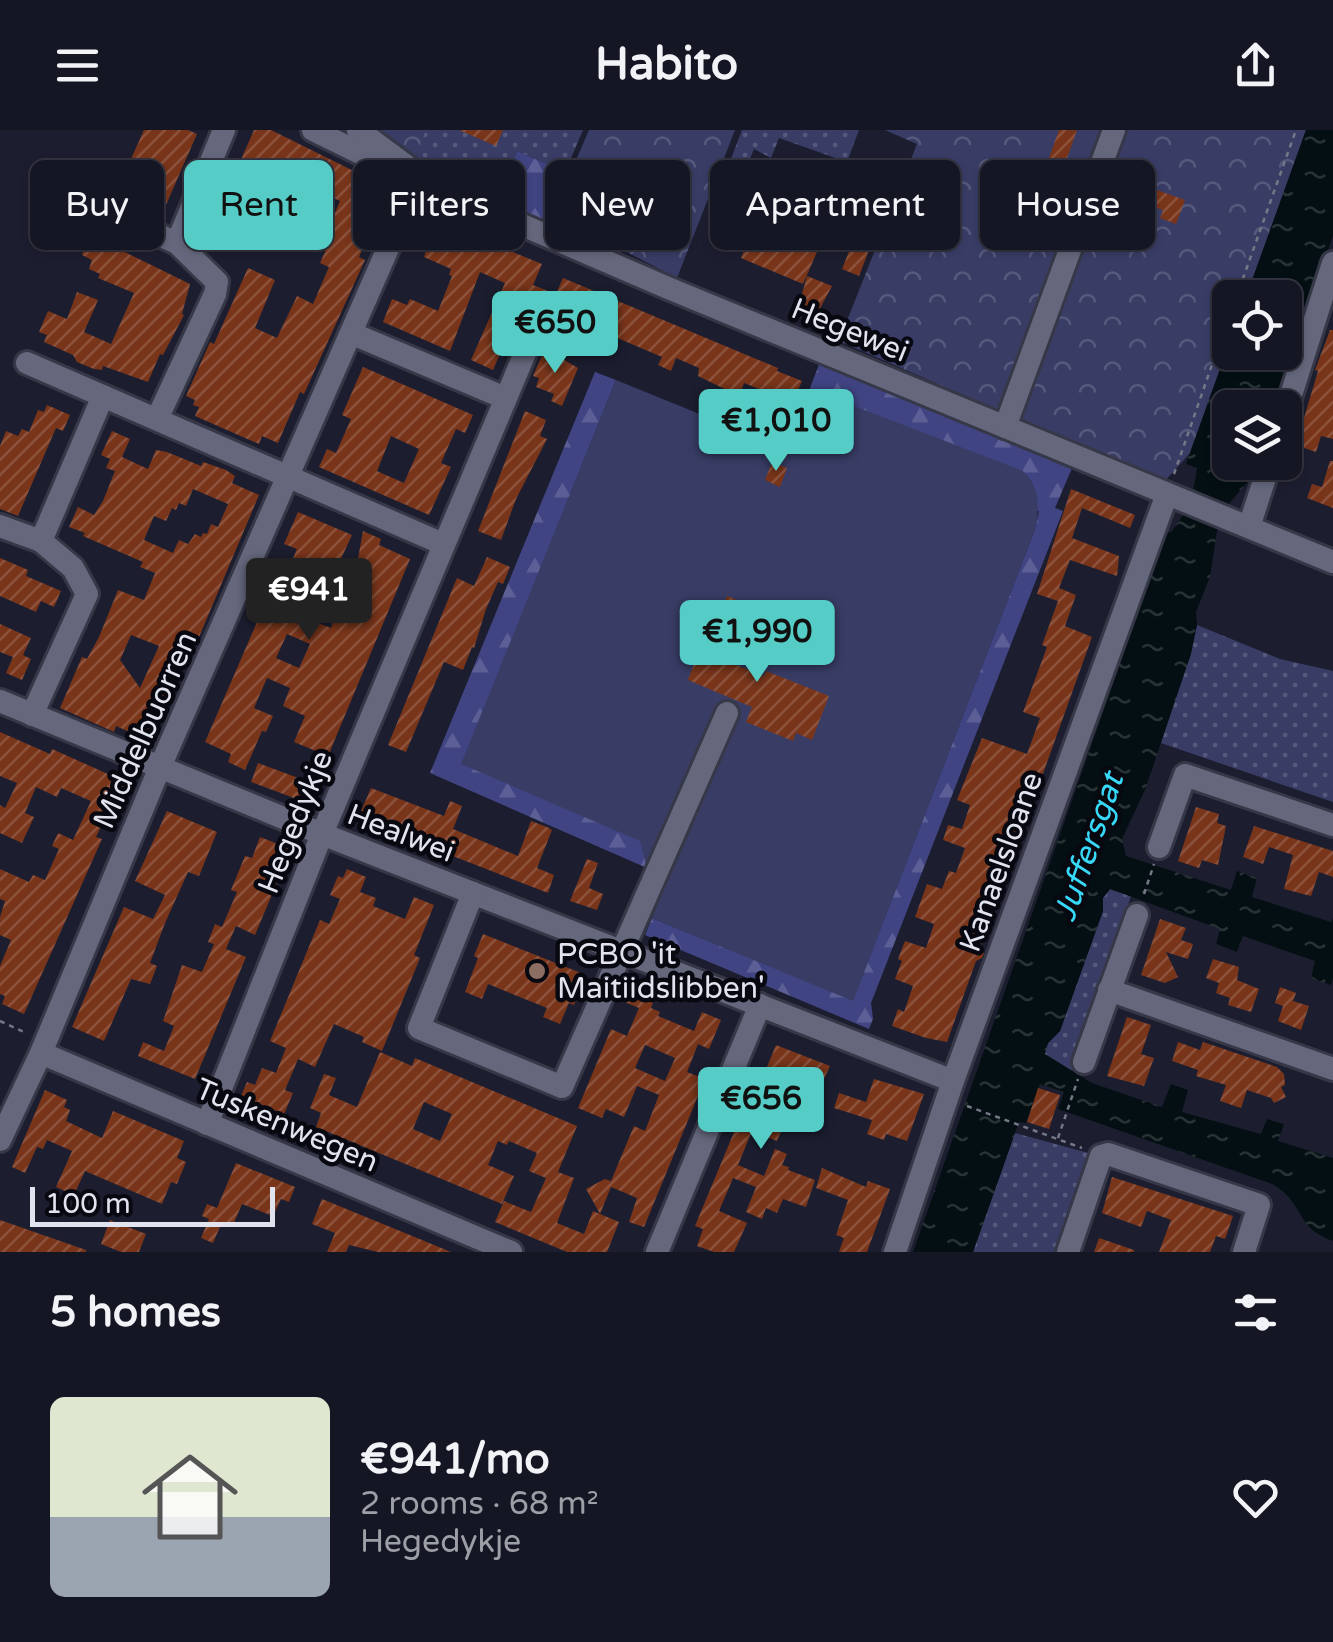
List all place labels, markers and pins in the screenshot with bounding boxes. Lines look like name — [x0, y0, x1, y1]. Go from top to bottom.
pin: €650 — [496, 291, 614, 376]
pin: €1,010 — [695, 389, 857, 474]
pin: €941 — [250, 558, 368, 643]
pin: €1,990 — [676, 600, 838, 685]
place label: PCBO 'it Maitiidslibben' — [557, 936, 765, 1007]
marker: PCBO 'it Maitiidslibben' — [526, 960, 548, 982]
pin: €656 — [702, 1067, 820, 1152]

